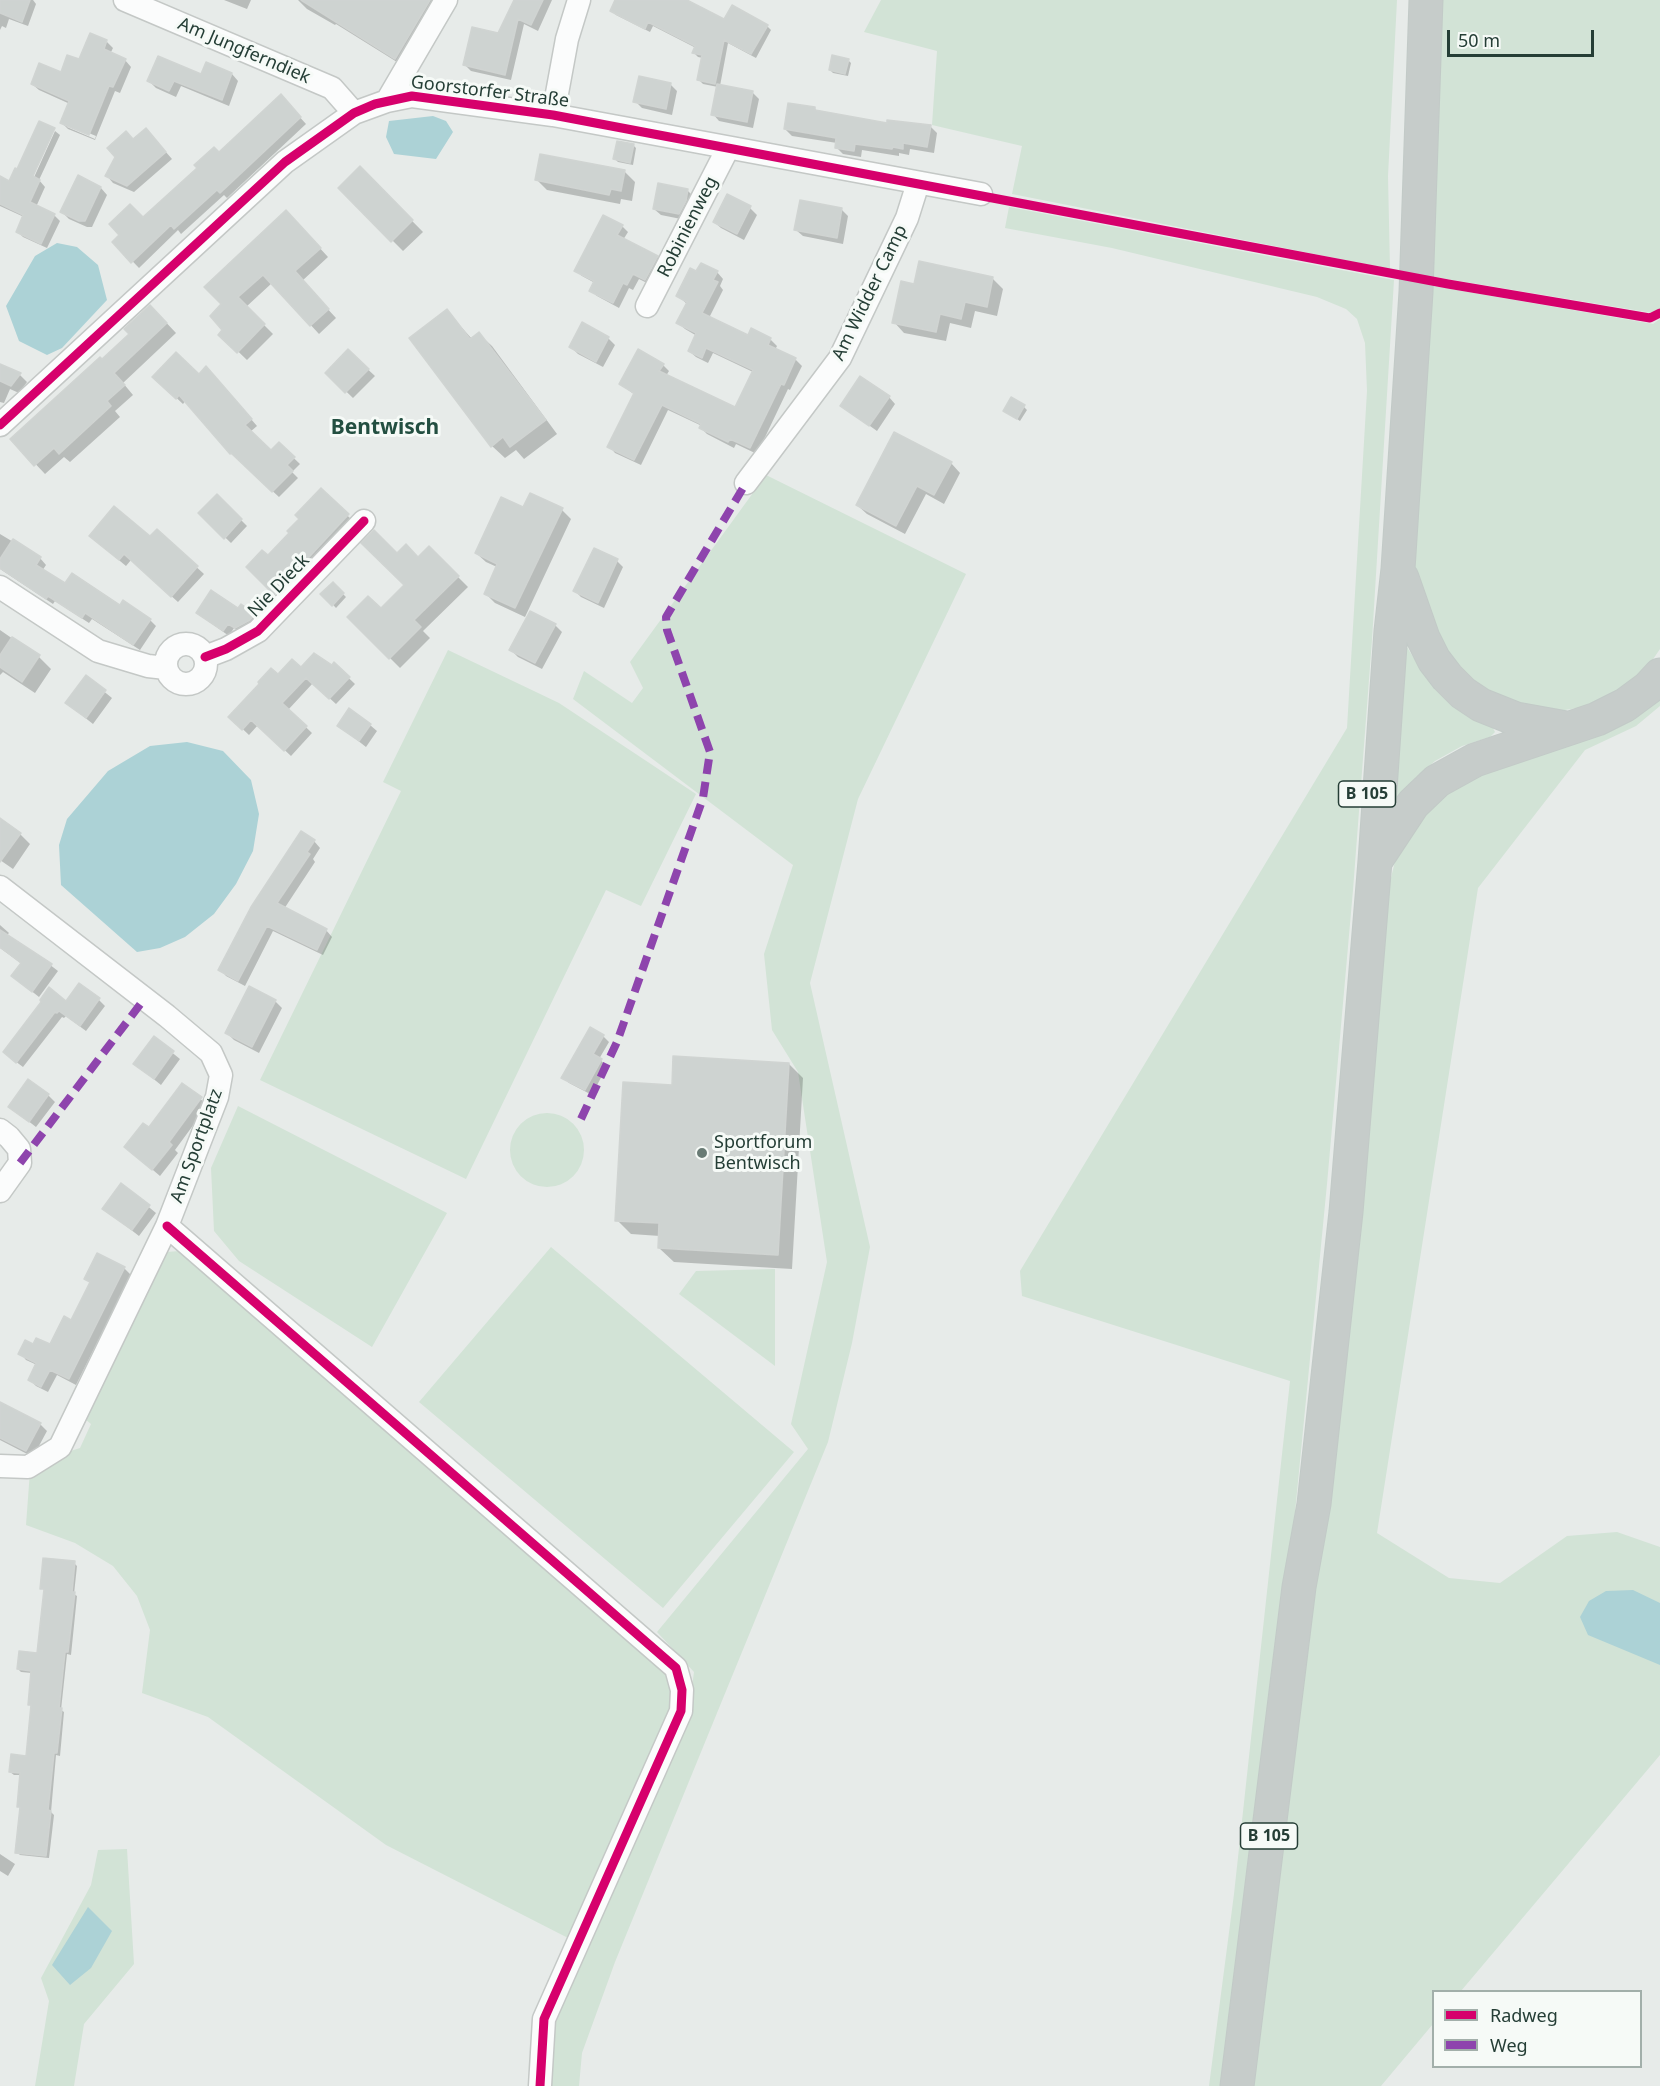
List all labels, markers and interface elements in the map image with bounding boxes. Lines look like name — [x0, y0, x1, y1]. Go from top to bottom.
street label: Am Jungferndiek — [175, 13, 313, 89]
scale bar — [1450, 18, 1597, 56]
text: 50 m — [1458, 28, 1500, 52]
street label: Goorstorfer Straße — [410, 72, 570, 112]
street label: Robinienweg — [653, 173, 723, 281]
street label: Am Widder Camp — [828, 222, 912, 364]
district label: Bentwisch — [331, 415, 439, 441]
street label: Nie Dieck — [244, 550, 314, 622]
road number: B 105 — [1338, 781, 1396, 807]
street label: Am Sportplatz — [166, 1086, 228, 1206]
place label: Sportforum Bentwisch — [714, 1132, 812, 1174]
marker: Sportforum Bentwisch — [695, 1146, 709, 1160]
road number: B 105 — [1240, 1823, 1298, 1849]
legend — [1432, 1990, 1642, 2068]
text: Radweg — [1490, 2003, 1558, 2027]
text: Weg — [1490, 2033, 1528, 2057]

